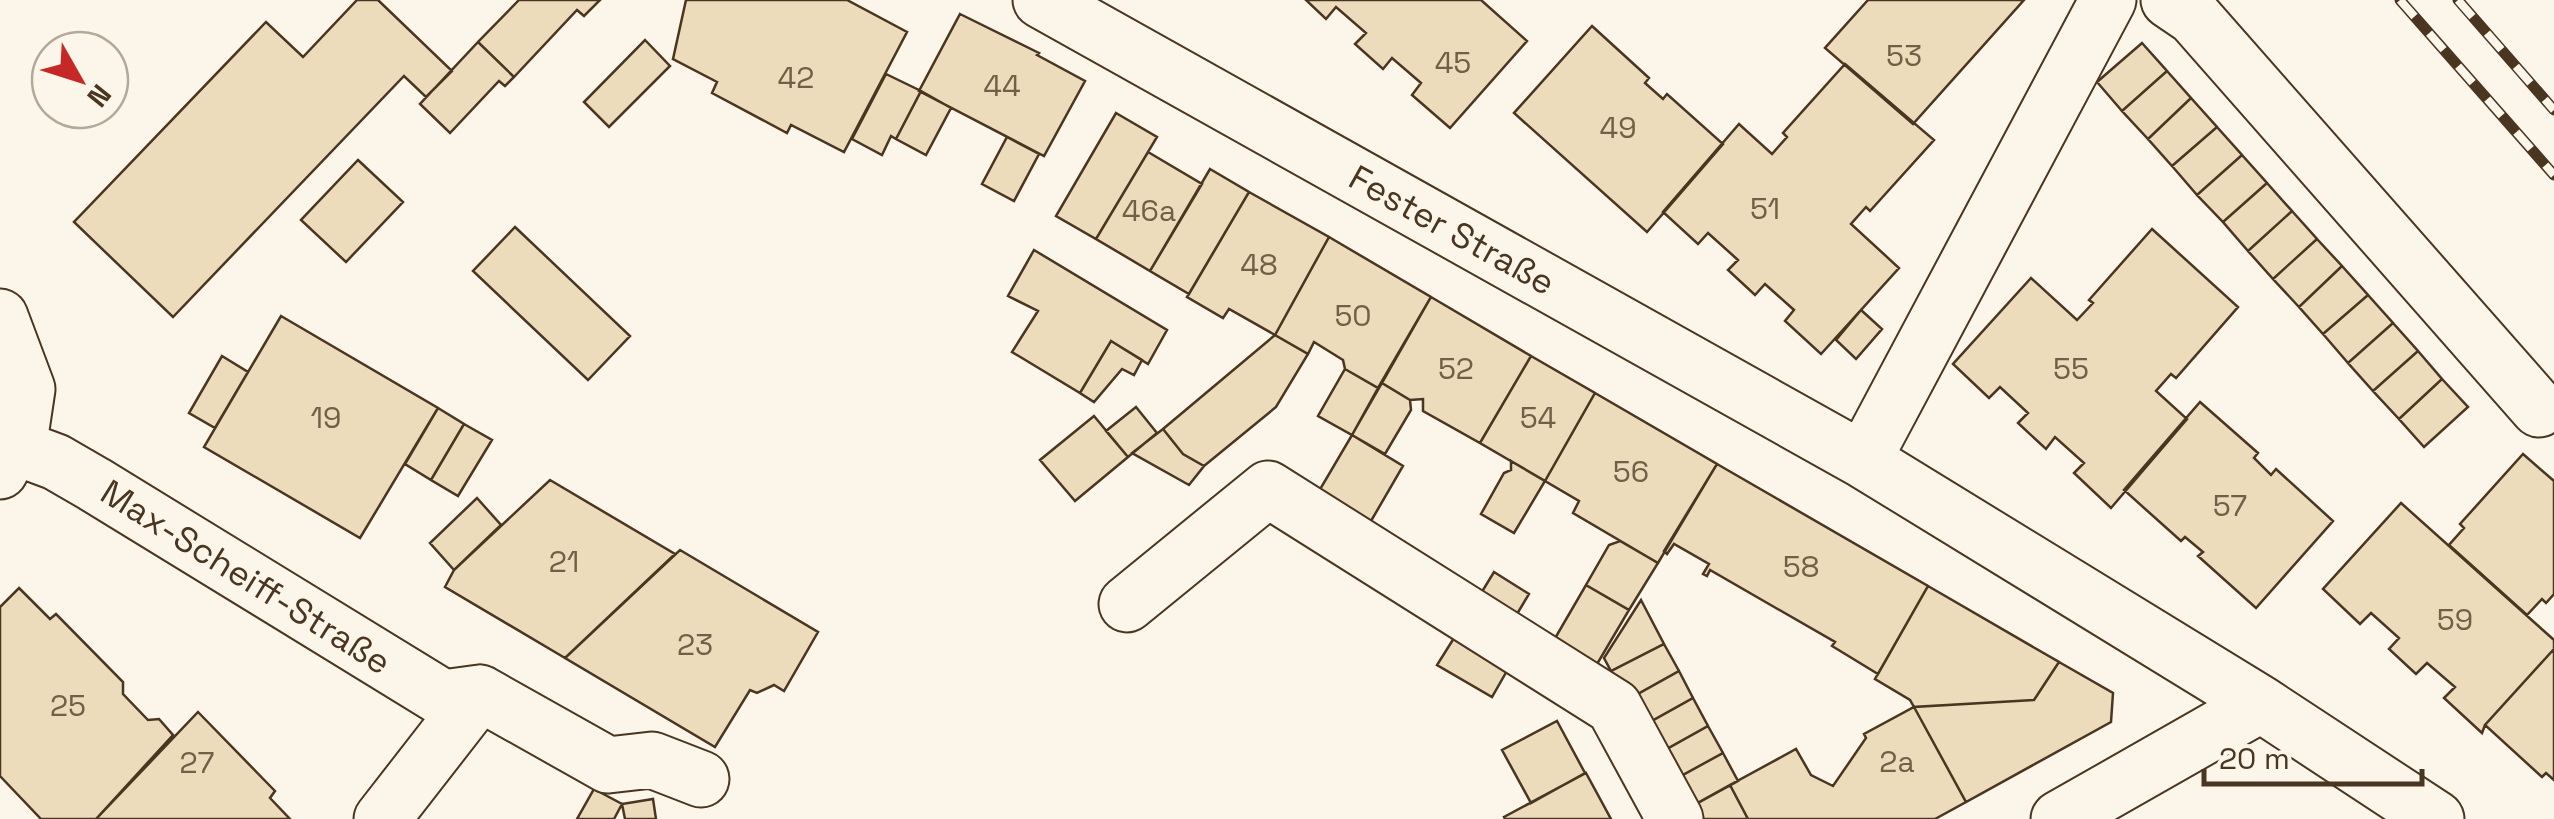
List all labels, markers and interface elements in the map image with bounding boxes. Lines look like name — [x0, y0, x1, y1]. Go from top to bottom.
north arrow — [30, 30, 130, 130]
house number: 53 — [1886, 36, 1922, 75]
house number: 45 — [1435, 43, 1471, 82]
house number: 42 — [778, 58, 814, 97]
house number: 44 — [983, 66, 1021, 105]
text: N — [80, 77, 119, 114]
house number: 49 — [1599, 108, 1637, 147]
street label: Fester Straße — [1341, 155, 1563, 305]
house number: 51 — [1750, 189, 1780, 228]
house number: 46a — [1122, 191, 1176, 230]
house number: 48 — [1240, 245, 1278, 284]
house number: 50 — [1334, 296, 1372, 335]
house number: 52 — [1438, 349, 1474, 388]
house number: 55 — [2053, 349, 2089, 388]
house number: 19 — [311, 398, 341, 437]
house number: 54 — [1520, 398, 1556, 437]
house number: 56 — [1613, 452, 1649, 491]
street label: Max-Scheiff-Straße — [93, 470, 399, 684]
house number: 57 — [2213, 486, 2247, 525]
house number: 21 — [549, 542, 579, 581]
house number: 58 — [1783, 547, 1819, 586]
house number: 59 — [2437, 600, 2473, 639]
house number: 23 — [677, 625, 713, 664]
house number: 25 — [50, 686, 86, 725]
scale bar — [2204, 724, 2422, 786]
text: 20 m — [2219, 739, 2290, 778]
house number: 2a — [1879, 742, 1915, 781]
house number: 27 — [180, 743, 214, 782]

